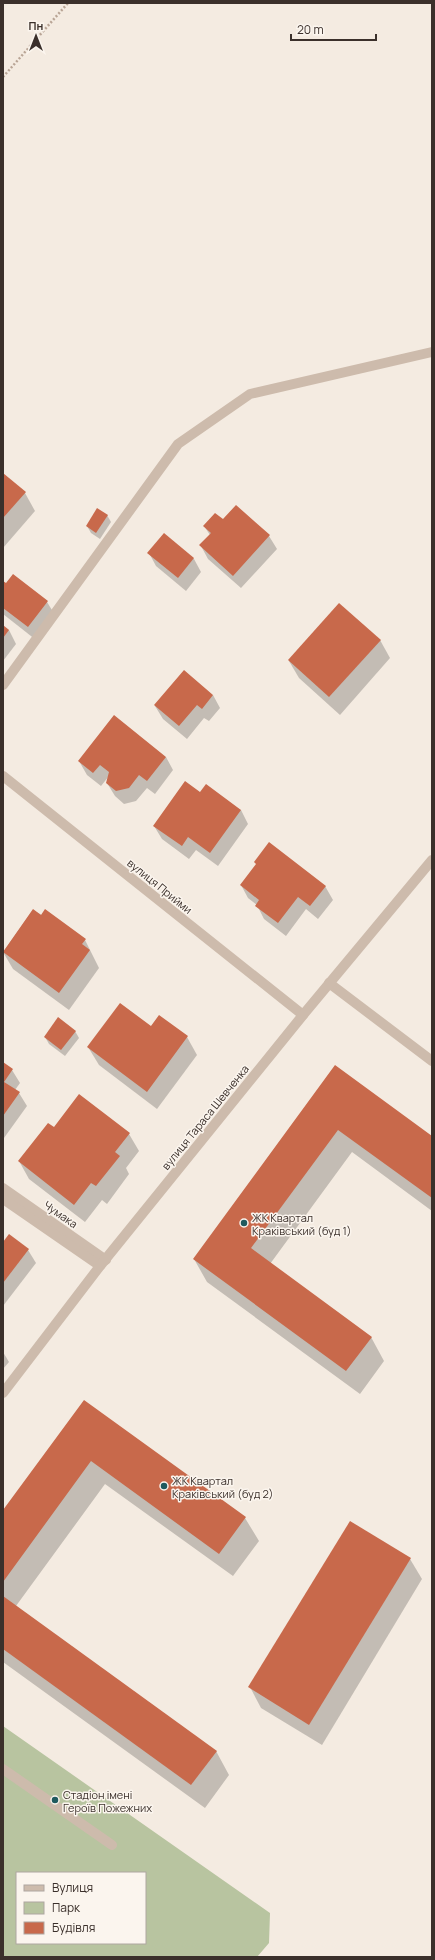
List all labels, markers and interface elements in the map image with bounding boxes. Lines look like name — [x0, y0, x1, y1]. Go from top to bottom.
north arrow — [16, 16, 56, 56]
scale bar — [291, 16, 376, 42]
text: Пн — [29, 18, 44, 33]
text: 20 m — [297, 21, 324, 38]
street label: вулиця Прийми — [124, 855, 196, 917]
street label: вулиця Тараса Шевченка — [158, 1061, 252, 1173]
street label: Чумака — [41, 1197, 81, 1231]
place label: ЖК Квартал Краківський (буд 1) — [252, 1210, 351, 1238]
marker: ЖК Квартал Краківський (буд 1) — [239, 1218, 249, 1228]
place label: ЖК Квартал Краківський (буд 2) — [172, 1473, 273, 1501]
marker: ЖК Квартал Краківський (буд 2) — [159, 1481, 169, 1491]
place label: Стадіон імені Героїв Пожежних — [63, 1787, 152, 1815]
marker: Стадіон імені Героїв Пожежних — [50, 1795, 60, 1805]
legend — [16, 1872, 146, 1944]
text: Вулиця — [52, 1879, 93, 1896]
text: Парк — [52, 1899, 81, 1916]
text: Будівля — [52, 1919, 95, 1936]

